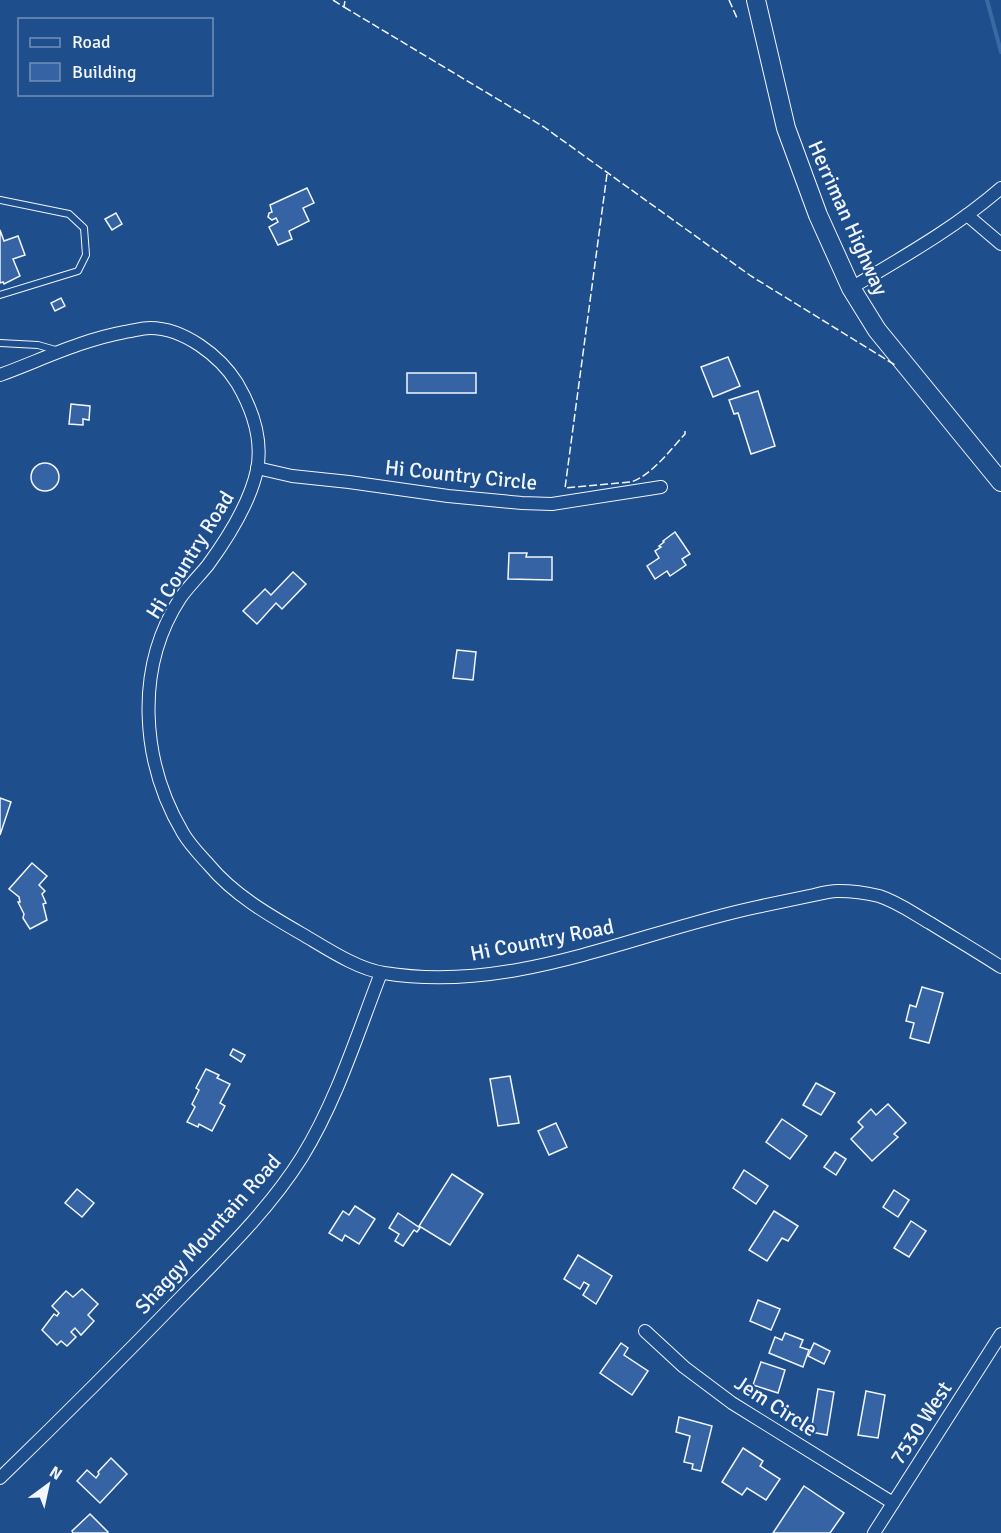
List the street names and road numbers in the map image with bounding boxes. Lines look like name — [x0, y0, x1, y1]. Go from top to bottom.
street label: Herriman Highway — [802, 136, 894, 300]
street label: Hi Country Circle — [384, 454, 538, 496]
street label: Hi Country Road — [140, 486, 240, 624]
street label: Hi Country Road — [468, 913, 616, 967]
street label: Shaggy Mountain Road — [129, 1149, 287, 1319]
street label: Jem Circle — [730, 1370, 822, 1442]
street label: 7530 West — [884, 1376, 958, 1470]

